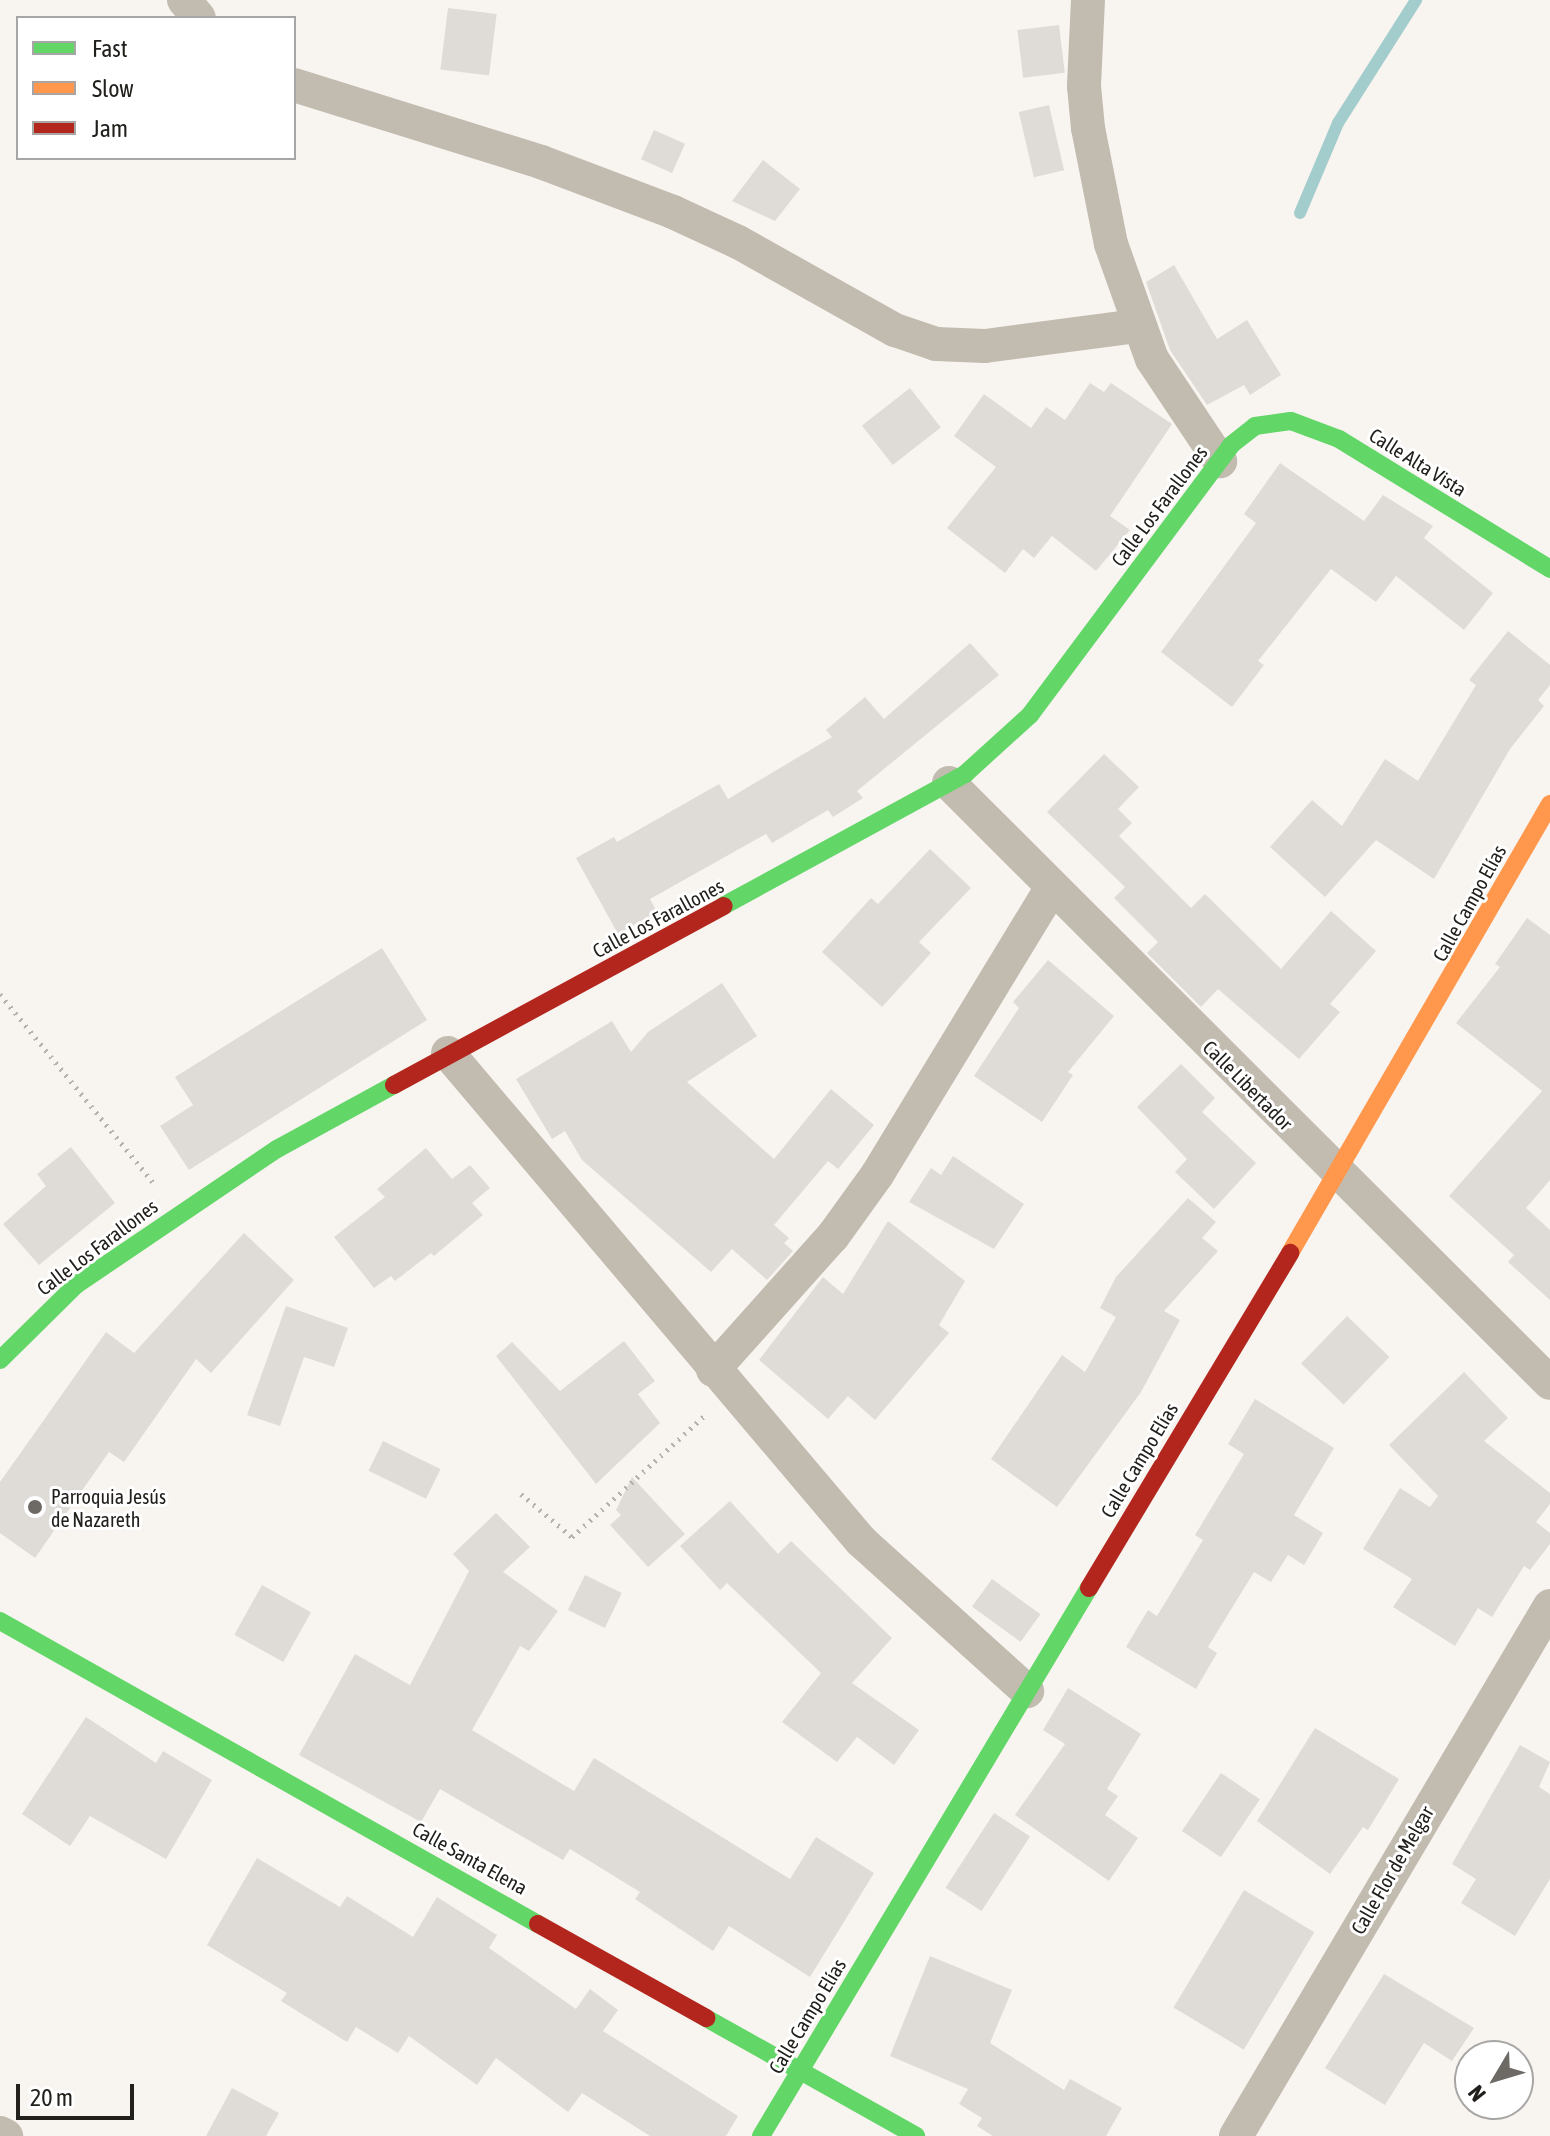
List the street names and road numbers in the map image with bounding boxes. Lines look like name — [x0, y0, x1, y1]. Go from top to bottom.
street label: Calle Alta Vista — [1365, 423, 1471, 501]
street label: Calle Los Farallones — [1106, 441, 1212, 571]
street label: Calle Campo Elías — [1427, 840, 1511, 966]
street label: Calle Los Farallones — [588, 873, 728, 963]
street label: Calle Libertador — [1198, 1035, 1298, 1135]
street label: Calle Los Farallones — [32, 1194, 162, 1300]
street label: Calle Campo Elías — [1095, 1398, 1183, 1522]
street label: Calle Flor de Melgar — [1346, 1802, 1438, 1938]
street label: Calle Santa Elena — [408, 1817, 532, 1899]
street label: Calle Campo Elías — [763, 1954, 851, 2078]

